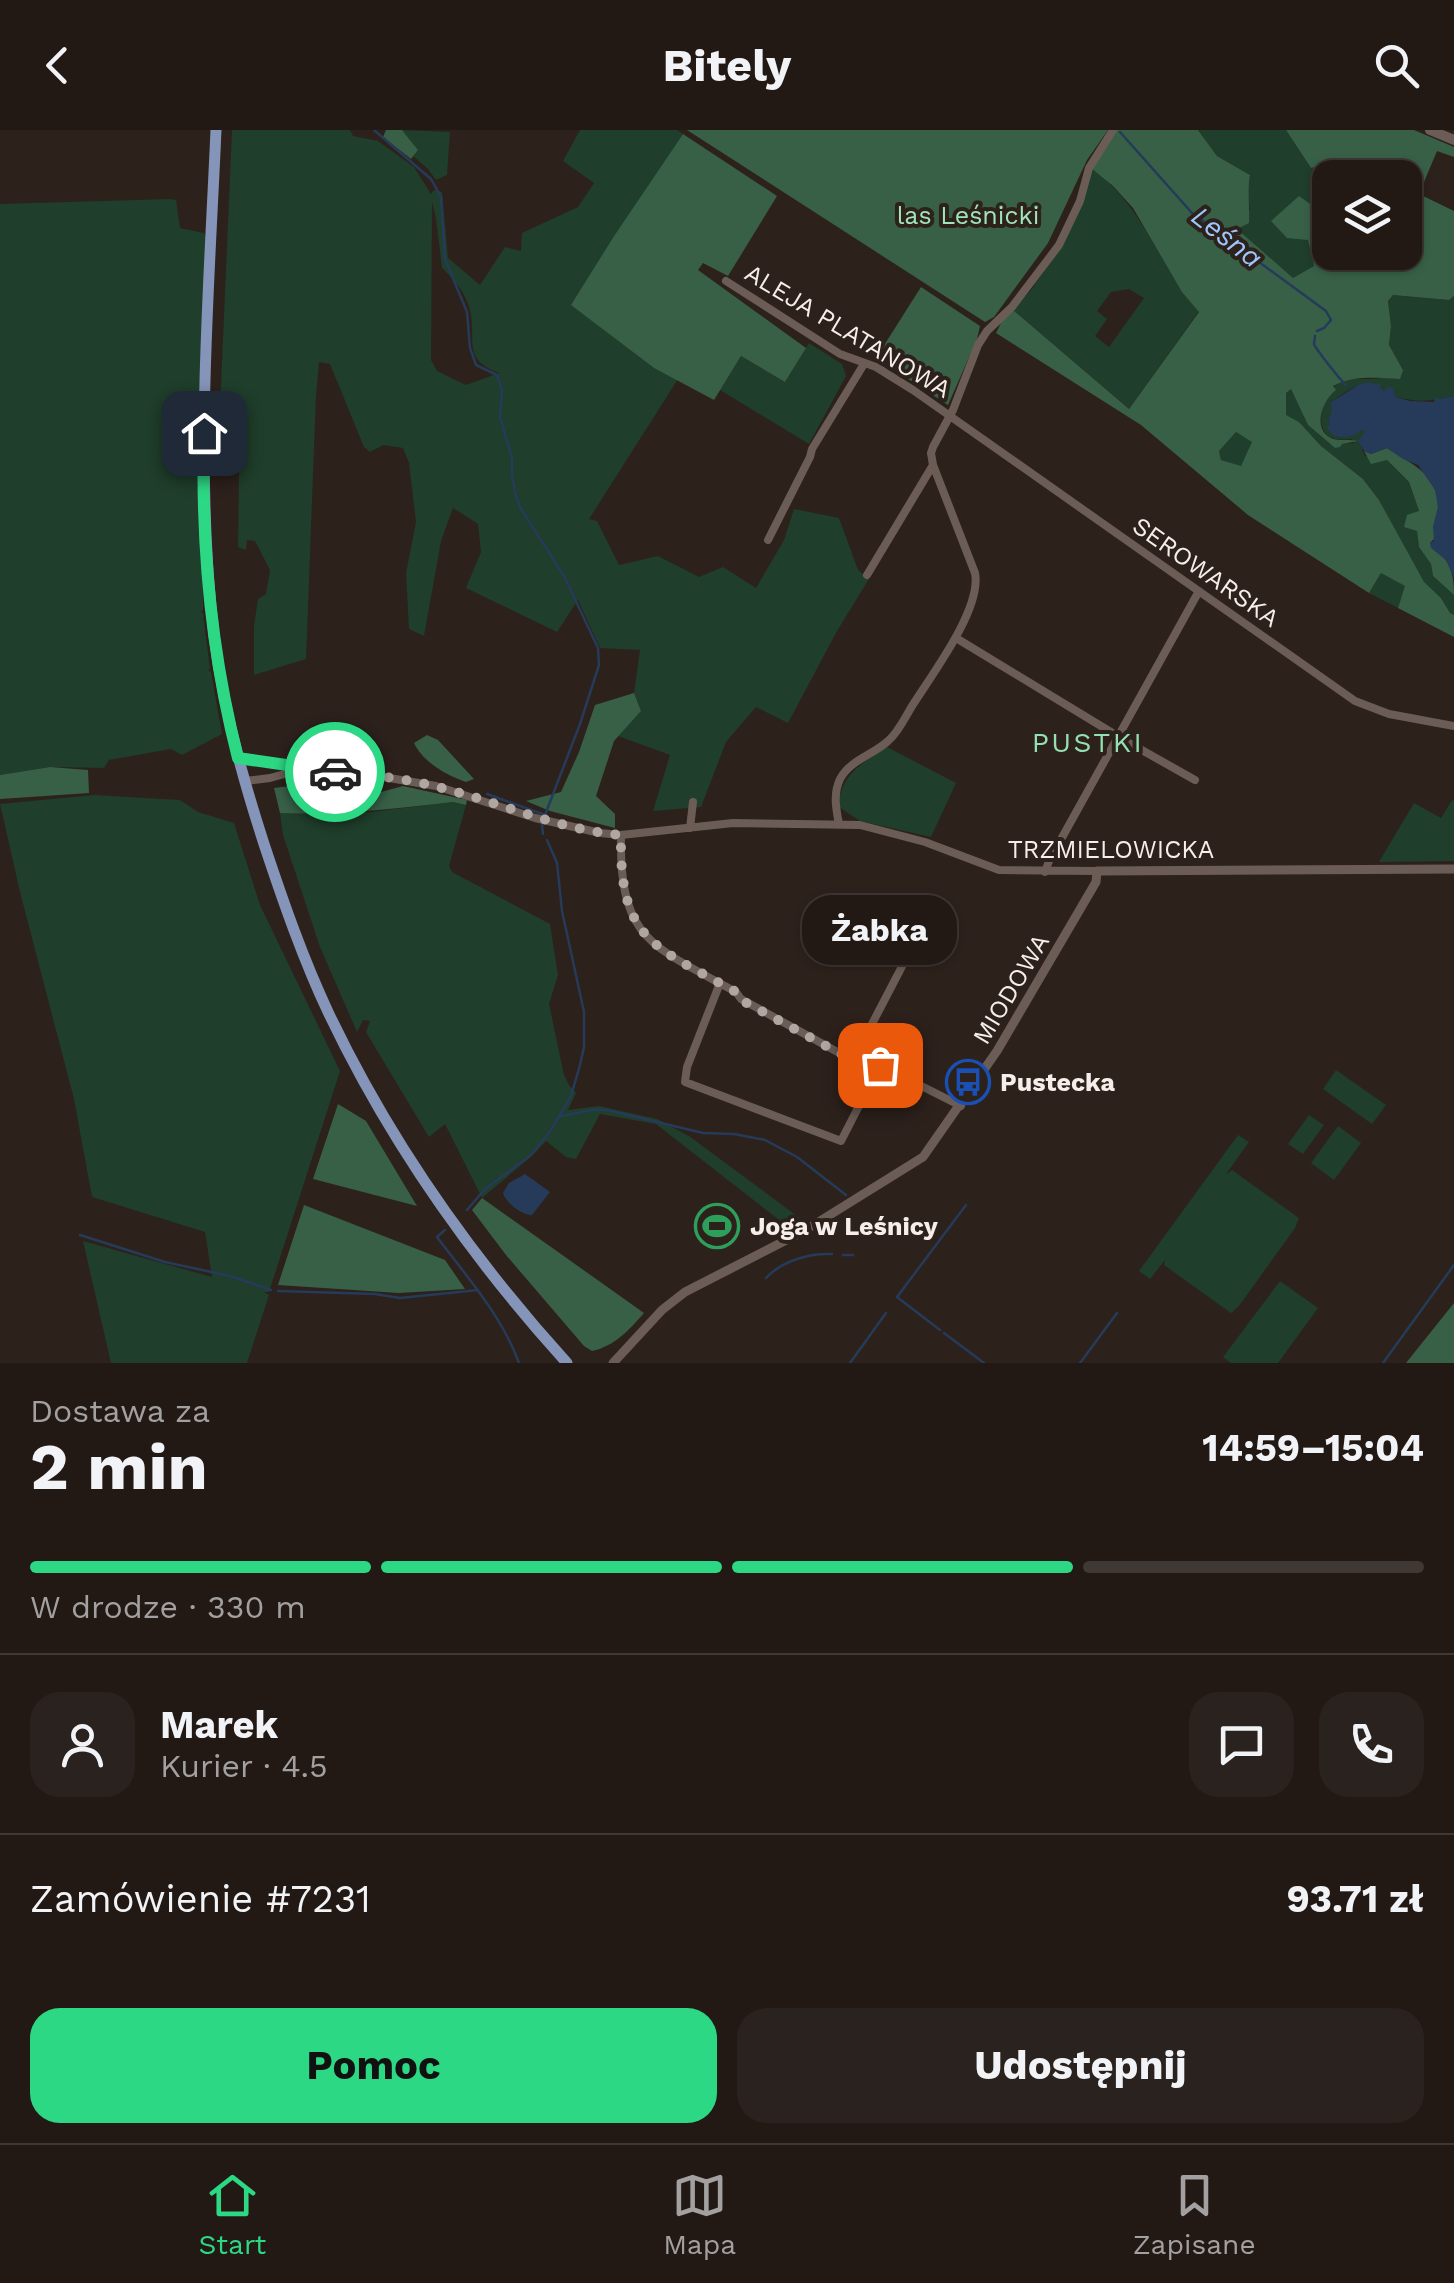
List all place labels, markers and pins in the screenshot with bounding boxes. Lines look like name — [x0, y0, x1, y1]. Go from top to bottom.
pin — [162, 391, 247, 476]
callout: Żabka — [802, 895, 958, 965]
pin — [838, 1023, 923, 1108]
bus stop icon: Pustecka — [945, 1059, 991, 1105]
place label: Pustecka — [1000, 1068, 1116, 1097]
sports icon: Joga w Leśnicy — [694, 1203, 740, 1249]
place label: Joga w Leśnicy — [750, 1212, 939, 1241]

